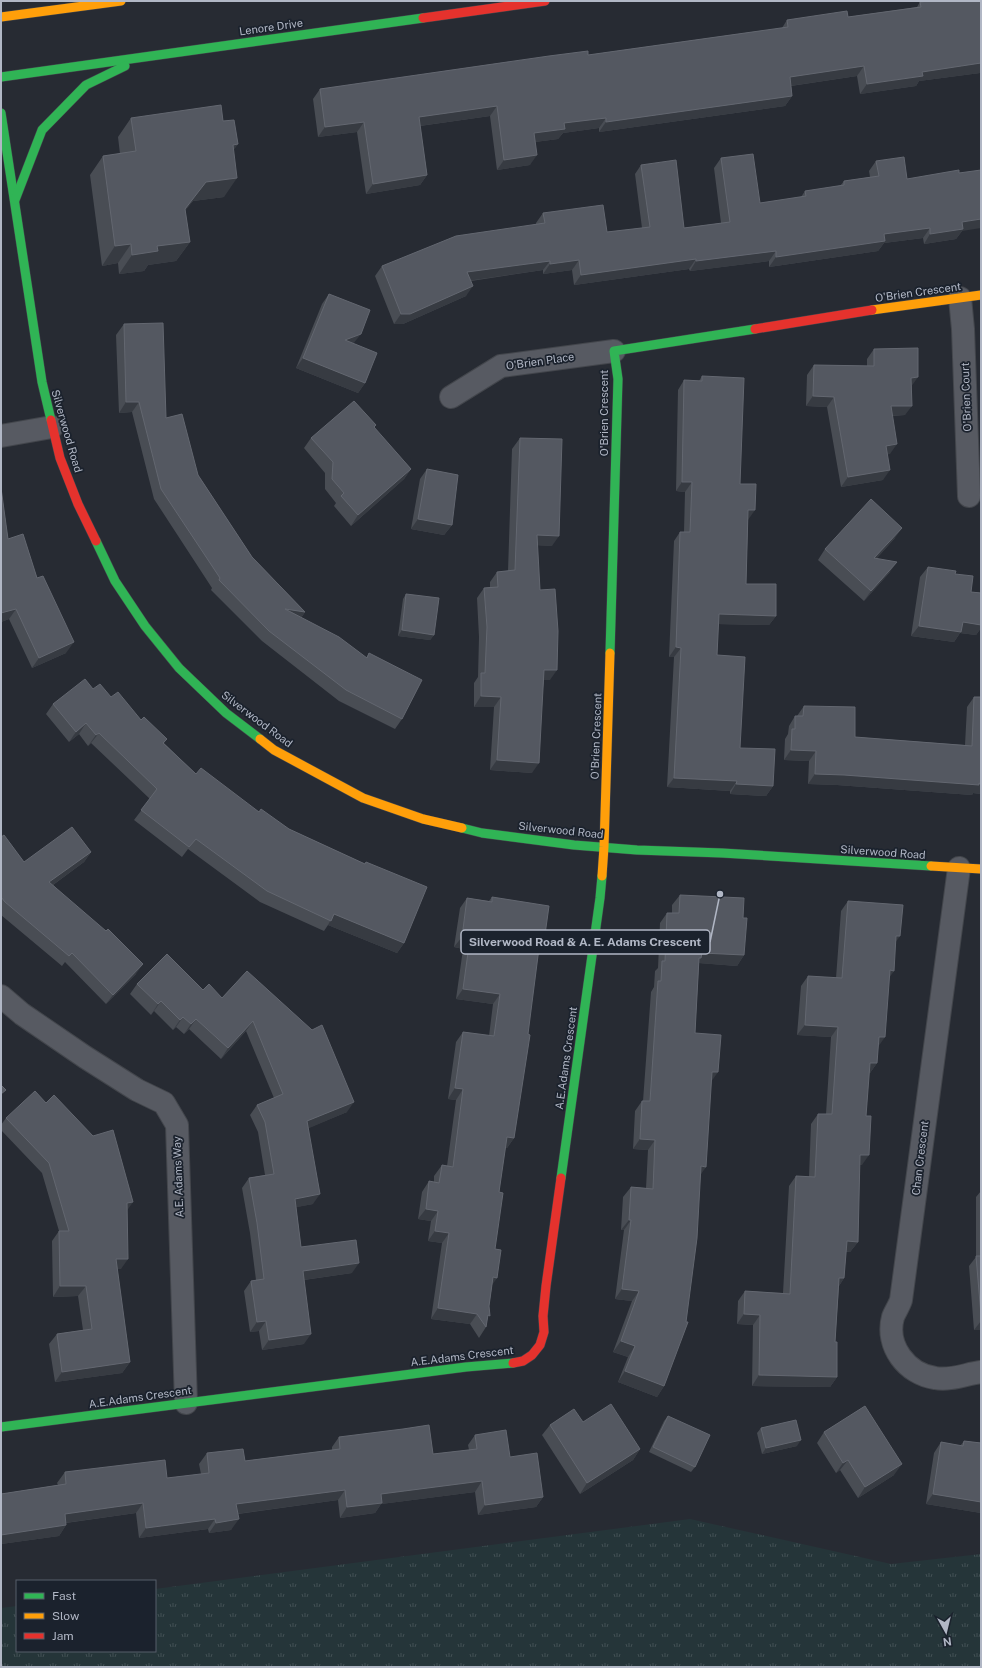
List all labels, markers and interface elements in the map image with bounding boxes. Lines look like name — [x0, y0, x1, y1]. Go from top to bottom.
street label: Lenore Drive — [238, 17, 304, 37]
street label: O'Brien Crescent — [874, 280, 962, 304]
street label: O'Brien Place — [505, 350, 575, 372]
street label: O'Brien Court — [959, 362, 973, 432]
street label: O'Brien Crescent — [598, 370, 610, 456]
street label: Silverwood Road — [49, 388, 85, 474]
street label: Silverwood Road — [219, 688, 295, 750]
street label: O'Brien Crescent — [588, 693, 604, 779]
street label: Silverwood Road — [518, 820, 604, 840]
street label: Silverwood Road — [840, 843, 926, 861]
callout: Silverwood Road & A. E. Adams Crescent — [461, 930, 710, 954]
text: Silverwood Road & A. E. Adams Crescent — [469, 935, 701, 949]
street label: A.E.Adams Crescent — [553, 1006, 579, 1110]
street label: Chan Crescent — [909, 1120, 931, 1196]
street label: A.E. Adams Way — [171, 1136, 185, 1218]
street label: A.E.Adams Crescent — [410, 1344, 514, 1368]
street label: A.E.Adams Crescent — [88, 1384, 192, 1410]
legend — [16, 1580, 156, 1652]
text: Fast — [52, 1589, 77, 1603]
text: Slow — [52, 1609, 80, 1623]
north arrow — [926, 1612, 966, 1652]
text: Jam — [52, 1629, 74, 1643]
text: N — [942, 1635, 952, 1648]

